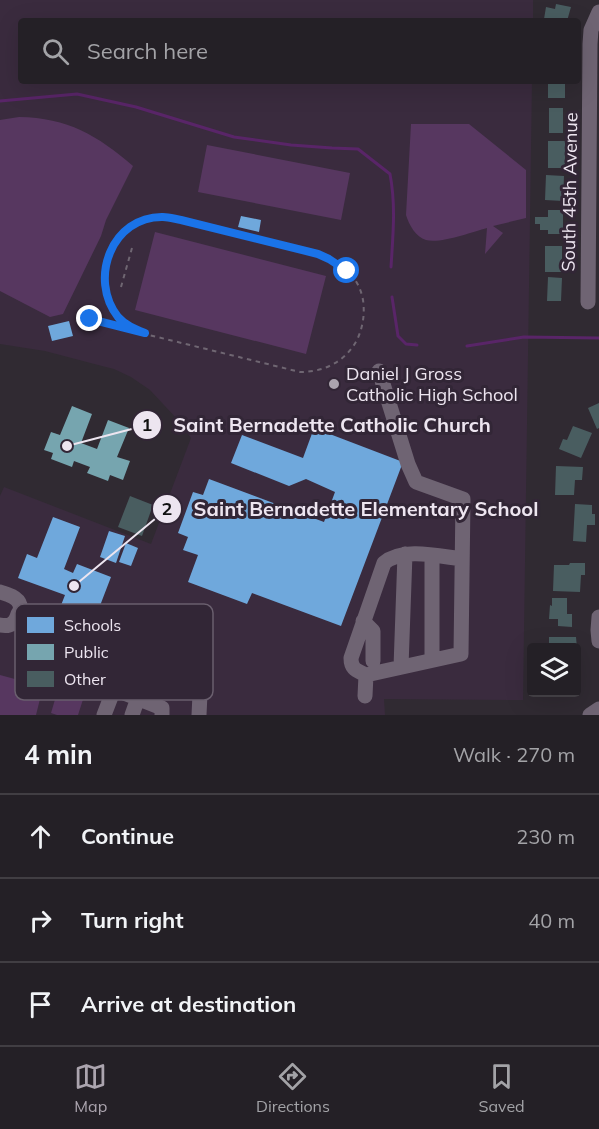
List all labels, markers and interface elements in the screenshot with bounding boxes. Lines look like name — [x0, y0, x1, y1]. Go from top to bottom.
search box — [18, 18, 581, 84]
icon: search — [39, 35, 72, 68]
text: Search here — [87, 37, 208, 65]
street label: South 45th Avenue — [557, 112, 582, 272]
route start — [333, 257, 359, 283]
route end — [76, 305, 102, 331]
place label: Daniel J Gross Catholic High School — [346, 362, 518, 406]
marker: Daniel J Gross Catholic High School — [327, 377, 341, 391]
callout: Saint Bernadette Catholic Church — [132, 406, 503, 444]
text: Saint Bernadette Catholic Church — [173, 412, 491, 437]
text: 1 — [142, 413, 152, 436]
callout: Saint Bernadette Elementary School — [152, 490, 551, 528]
text: Saint Bernadette Elementary School — [194, 496, 538, 521]
text: 2 — [162, 497, 172, 520]
legend — [15, 604, 213, 700]
text: Schools — [64, 615, 121, 635]
text: Public — [64, 642, 109, 662]
map controls — [527, 643, 581, 697]
button: layers — [527, 643, 581, 697]
text: Other — [64, 669, 106, 689]
text: 4 min — [24, 738, 93, 771]
text: Walk · 270 m — [453, 742, 575, 767]
icon: ahead — [24, 820, 57, 853]
text: Continue — [81, 822, 174, 850]
text: 230 m — [516, 824, 575, 849]
icon: right — [24, 904, 57, 937]
text: Turn right — [81, 906, 184, 934]
text: 40 m — [528, 908, 575, 933]
icon: arrive — [24, 988, 57, 1021]
text: Arrive at destination — [81, 990, 296, 1018]
tab: Map — [74, 1060, 107, 1116]
tab: Directions — [256, 1060, 330, 1116]
tab: Saved — [479, 1060, 525, 1116]

